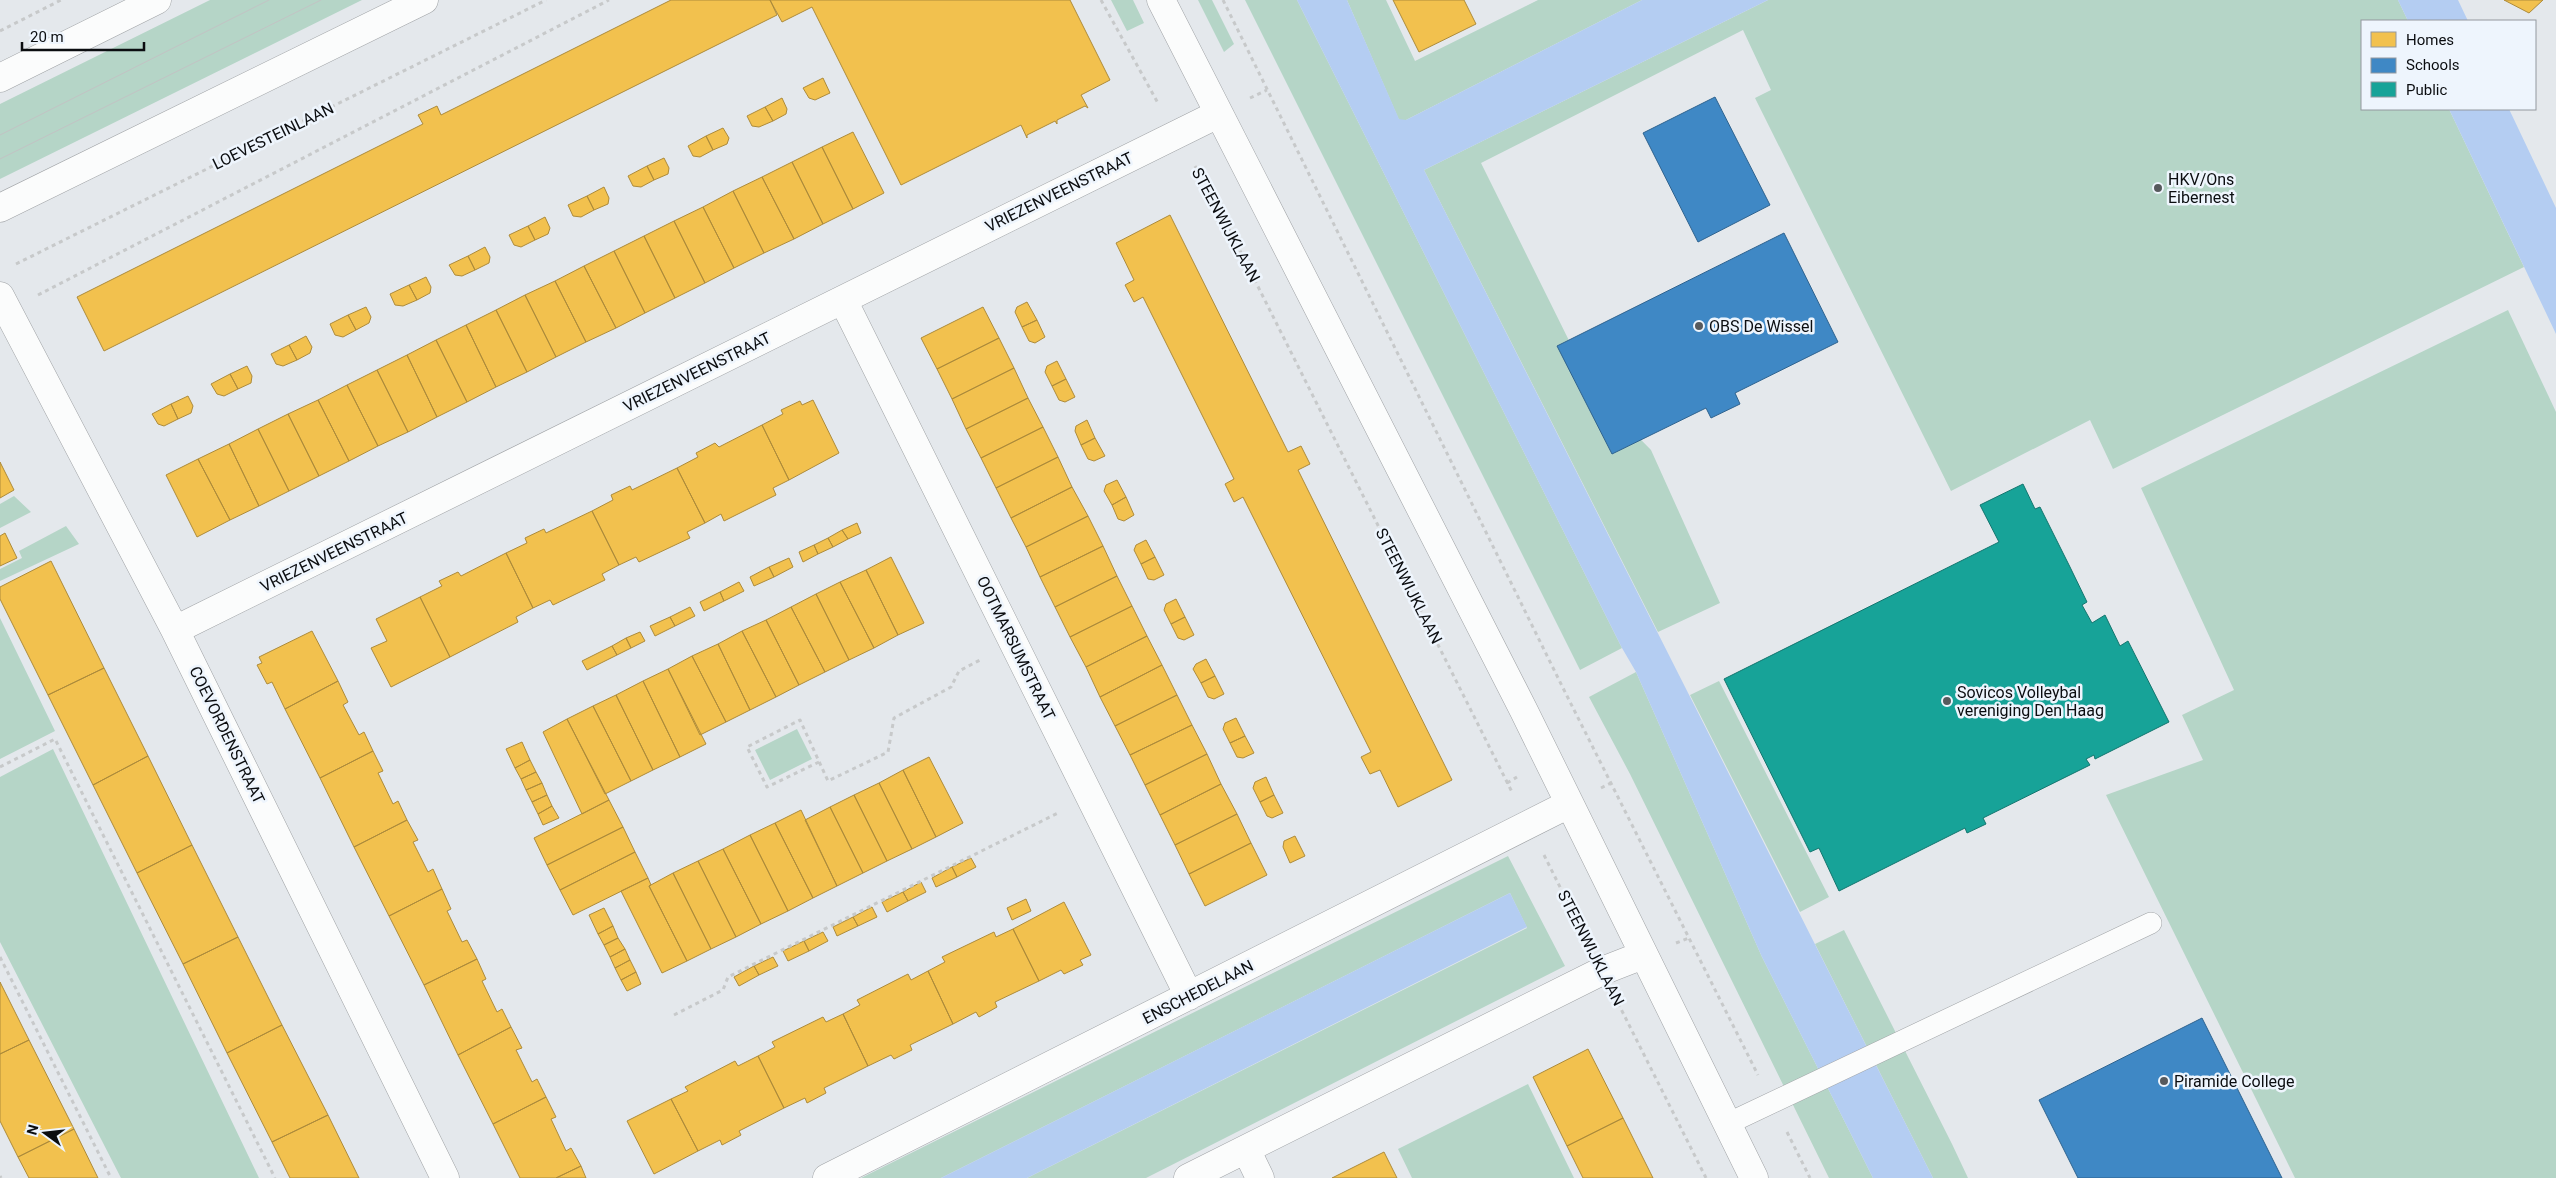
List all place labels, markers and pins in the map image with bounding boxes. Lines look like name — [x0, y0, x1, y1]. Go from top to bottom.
place label: HKV/Ons Eibernest — [2168, 170, 2235, 207]
marker: HKV/Ons Eibernest — [2152, 182, 2164, 194]
place label: OBS De Wissel — [1709, 317, 1813, 336]
marker: OBS De Wissel — [1693, 320, 1705, 332]
place label: Sovicos Volleybal vereniging Den Haag — [1957, 683, 2104, 720]
marker: Sovicos Volleybal vereniging Den Haag — [1941, 695, 1953, 707]
place label: Piramide College — [2174, 1072, 2294, 1091]
marker: Piramide College — [2158, 1075, 2170, 1087]

